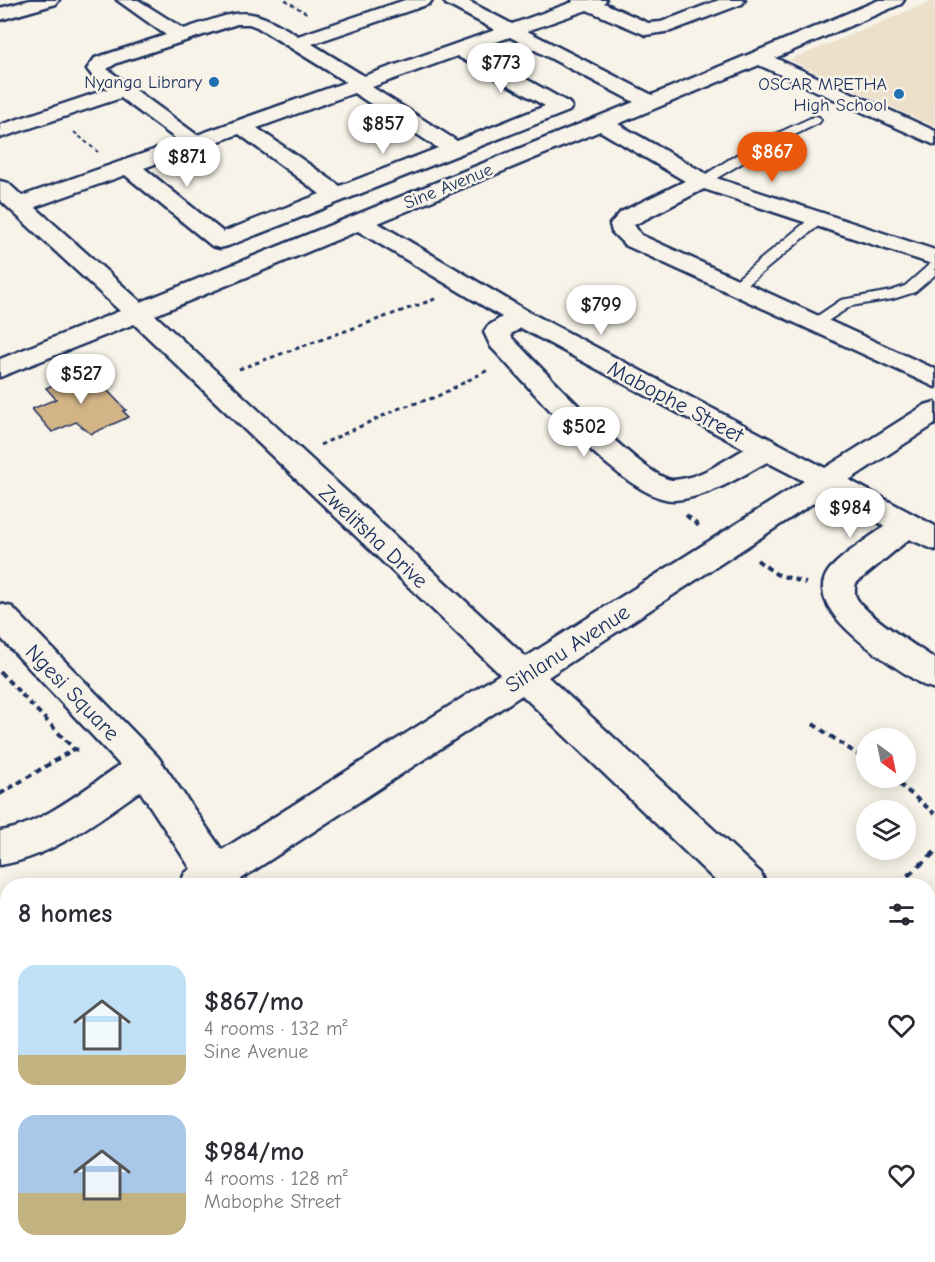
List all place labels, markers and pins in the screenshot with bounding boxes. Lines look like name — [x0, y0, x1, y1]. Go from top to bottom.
pin: $773 — [465, 43, 537, 94]
place label: Nyanga Library — [84, 72, 203, 93]
place label: OSCAR MPETHA High School — [758, 74, 887, 116]
marker: Nyanga Library — [207, 75, 221, 89]
marker: OSCAR MPETHA High School — [892, 87, 906, 101]
pin: $857 — [347, 104, 419, 155]
pin: $867 — [736, 132, 808, 183]
pin: $871 — [151, 137, 223, 188]
pin: $799 — [565, 285, 637, 336]
pin: $527 — [45, 354, 117, 405]
pin: $502 — [548, 407, 620, 458]
pin: $984 — [814, 488, 886, 539]

